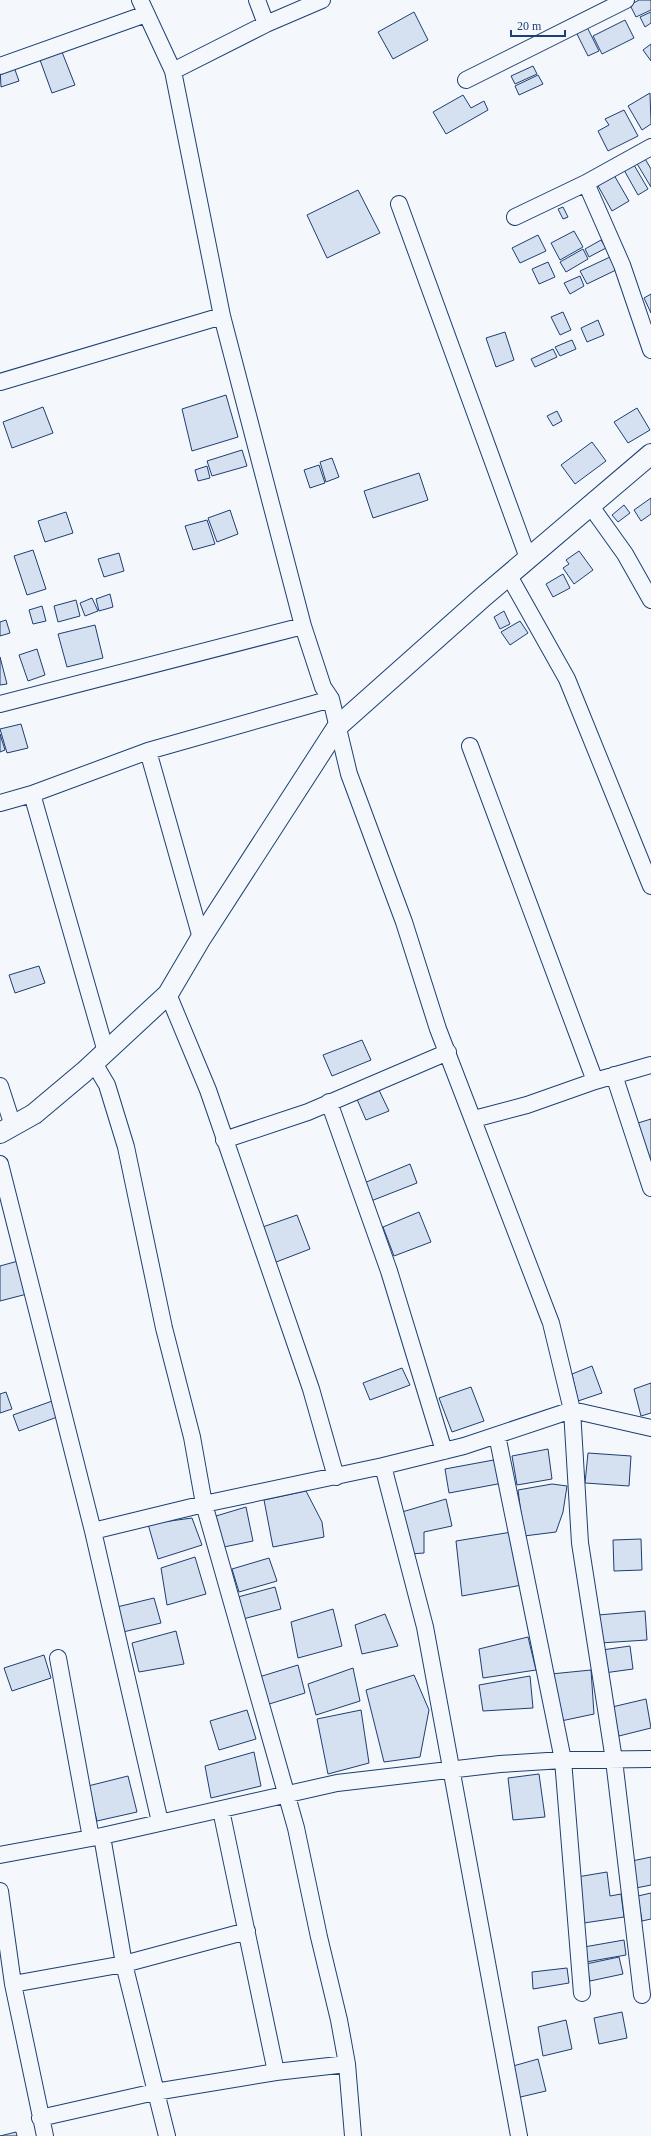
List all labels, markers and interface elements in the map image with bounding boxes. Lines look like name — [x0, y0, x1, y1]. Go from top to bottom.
scale bar — [511, 12, 565, 38]
text: 20 m — [517, 19, 542, 33]

